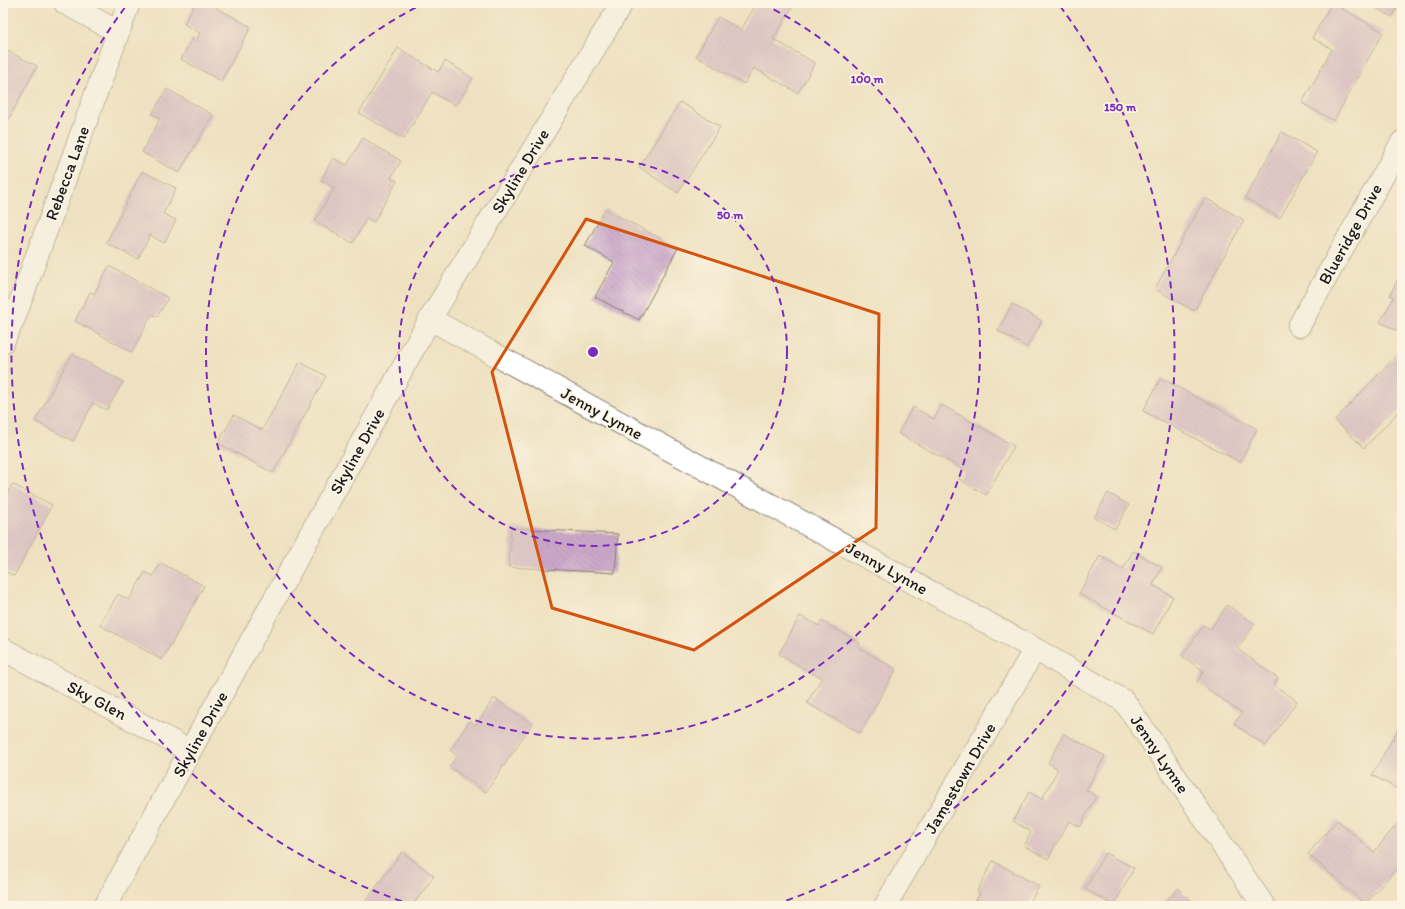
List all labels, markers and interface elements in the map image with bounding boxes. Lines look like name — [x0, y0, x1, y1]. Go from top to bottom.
text: 100 m — [850, 72, 884, 86]
text: 150 m — [1104, 100, 1137, 114]
street label: Rebecca Lane — [41, 123, 93, 223]
street label: Skyline Drive — [487, 125, 553, 217]
street label: Blueridge Drive — [1314, 180, 1386, 288]
text: 50 m — [717, 208, 744, 222]
centre of rings — [586, 345, 600, 359]
street label: Jenny Lynne — [558, 382, 646, 444]
street label: Skyline Drive — [325, 405, 389, 497]
street label: Jenny Lynne — [843, 537, 931, 599]
street label: Sky Glen — [64, 676, 130, 724]
street label: Skyline Drive — [168, 688, 232, 780]
street label: Jenny Lynne — [1126, 711, 1194, 797]
street label: Jamestown Drive — [920, 719, 1000, 837]

